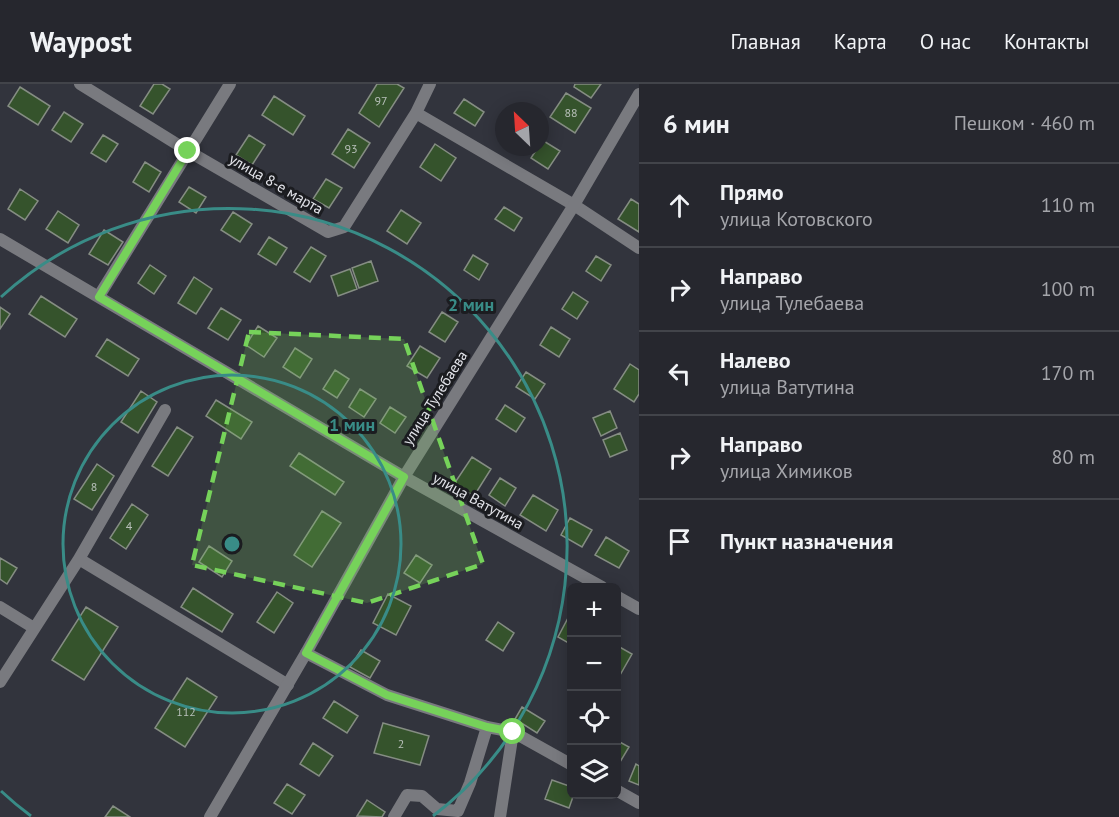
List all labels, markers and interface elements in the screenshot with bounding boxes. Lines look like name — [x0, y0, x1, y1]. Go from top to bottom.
text: Waypost — [30, 23, 132, 60]
text: Главная — [730, 28, 801, 55]
text: Карта — [834, 28, 887, 55]
text: О нас — [920, 28, 971, 55]
text: Контакты — [1004, 28, 1089, 55]
house number: 97 — [374, 93, 388, 108]
north arrow — [495, 102, 549, 156]
house number: 88 — [564, 105, 578, 120]
text: 6 мин — [663, 107, 730, 140]
text: Пешком · 460 m — [954, 110, 1095, 136]
route end — [174, 137, 200, 163]
house number: 93 — [344, 141, 358, 156]
street label: улица 8-е марта — [226, 149, 327, 218]
text: Прямо — [720, 178, 783, 206]
icon: ahead — [663, 189, 696, 222]
text: 110 m — [1041, 192, 1095, 218]
text: улица Котовского — [720, 206, 873, 232]
text: Направо — [720, 262, 803, 290]
icon: right — [663, 273, 696, 306]
text: 100 m — [1041, 276, 1095, 302]
text: улица Тулебаева — [720, 290, 864, 316]
text: 2 мин — [448, 293, 494, 316]
text: Налево — [720, 346, 791, 374]
street label: улица Тулебаева — [398, 347, 471, 449]
icon: left — [663, 357, 696, 390]
text: 170 m — [1041, 360, 1095, 386]
text: улица Ватутина — [720, 374, 855, 400]
text: 1 мин — [329, 413, 375, 436]
text: Направо — [720, 430, 803, 458]
icon: right — [663, 441, 696, 474]
text: 80 m — [1052, 444, 1095, 470]
text: улица Химиков — [720, 458, 853, 484]
street label: улица Ватутина — [429, 468, 527, 533]
house number: 8 — [91, 479, 97, 494]
house number: 4 — [126, 518, 133, 533]
icon: arrive — [663, 525, 696, 558]
text: Пункт назначения — [720, 527, 893, 555]
centre of rings — [222, 534, 242, 554]
map controls — [567, 583, 621, 799]
button: + — [567, 583, 621, 637]
button: − — [567, 637, 621, 691]
button: locate — [567, 691, 621, 745]
house number: 112 — [176, 704, 196, 719]
route start — [499, 718, 525, 744]
house number: 2 — [398, 736, 404, 751]
button: layers — [567, 745, 621, 799]

